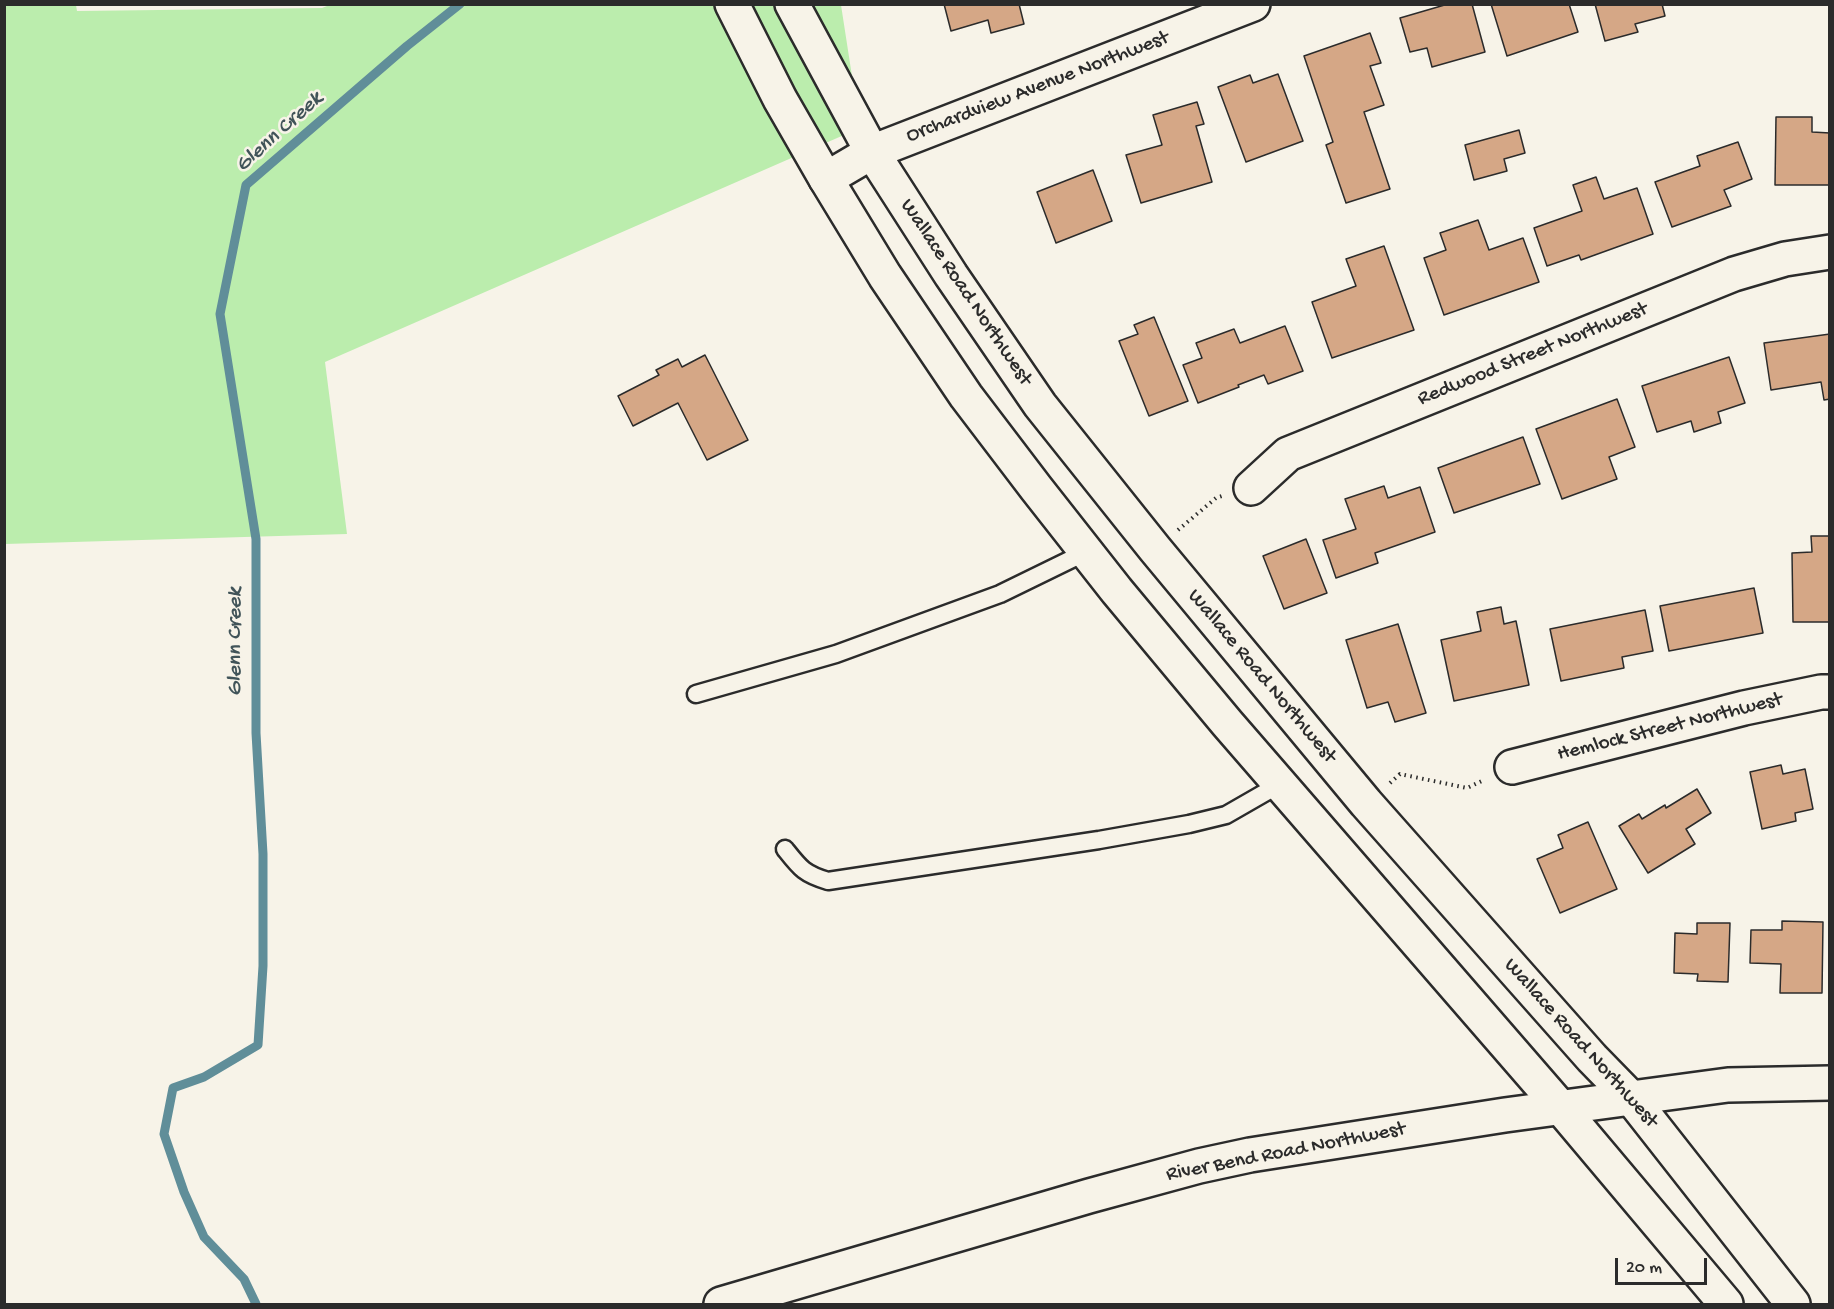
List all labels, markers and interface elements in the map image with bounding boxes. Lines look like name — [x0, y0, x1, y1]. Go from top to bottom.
street label: Orchardview Avenue Northwest — [903, 26, 1173, 150]
water label: Glenn Creek — [231, 87, 329, 179]
street label: Wallace Road Northwest — [893, 195, 1037, 391]
street label: Redwood Street Northwest — [1414, 297, 1652, 413]
street label: Wallace Road Northwest — [1181, 585, 1341, 769]
water label: Glenn Creek — [224, 588, 250, 696]
street label: Hemlock Street Northwest — [1555, 688, 1785, 768]
street label: Wallace Road Northwest — [1497, 954, 1663, 1134]
street label: River Bend Road Northwest — [1164, 1117, 1408, 1189]
scale bar — [1618, 1246, 1710, 1284]
text: 20 m — [1626, 1258, 1662, 1279]

